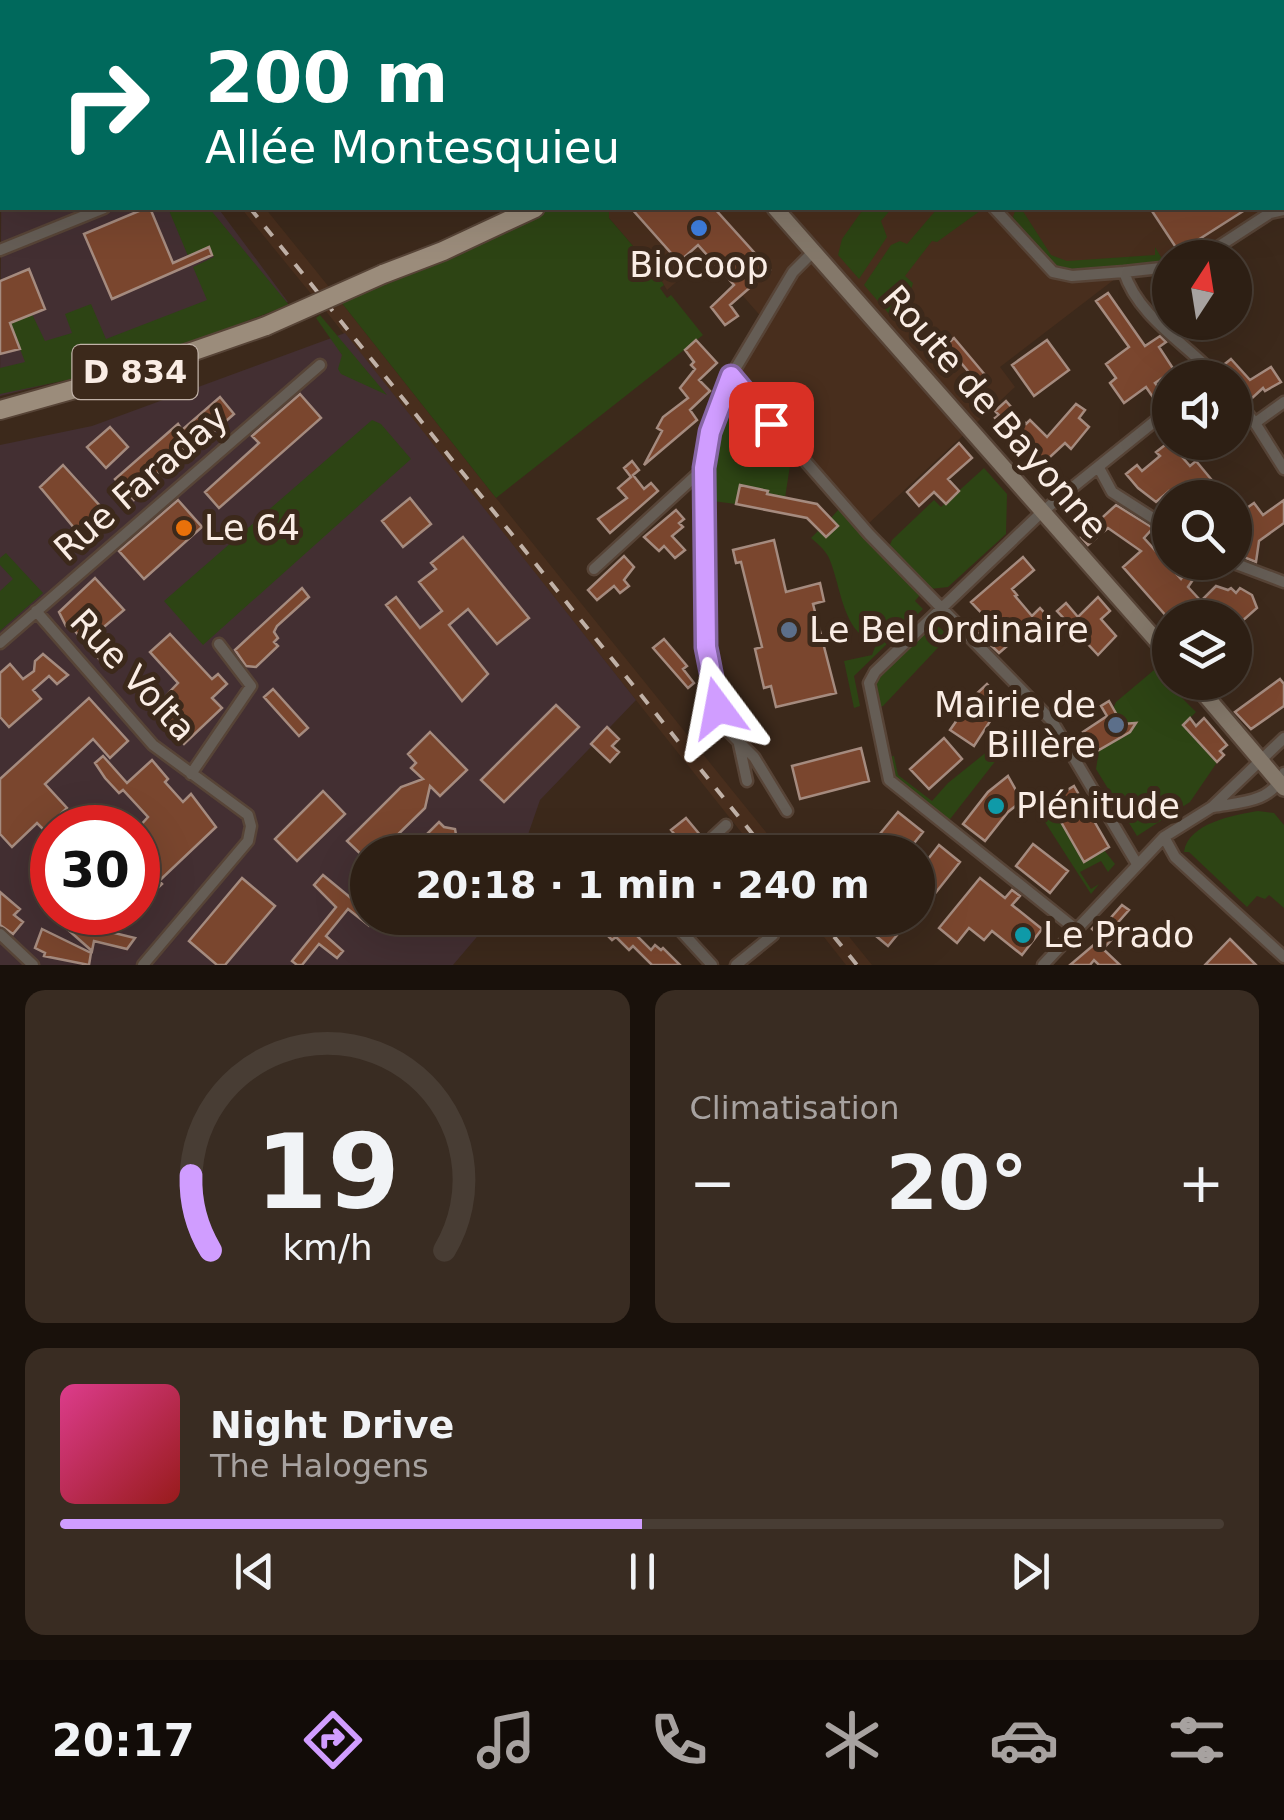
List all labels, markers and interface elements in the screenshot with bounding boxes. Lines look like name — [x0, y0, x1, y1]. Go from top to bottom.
text: 200 m — [205, 37, 448, 119]
icon: right — [40, 40, 170, 170]
text: Allée Montesquieu — [205, 121, 620, 174]
marker: Biocoop — [688, 217, 710, 239]
north arrow — [1152, 240, 1252, 340]
map controls — [1152, 240, 1252, 700]
place label: Biocoop — [629, 245, 769, 285]
street label: Route de Bayonne — [875, 278, 1115, 546]
road number: D 834 — [72, 345, 198, 399]
button: sound — [1152, 360, 1252, 460]
pin — [729, 382, 814, 467]
street label: Rue Faraday — [46, 397, 236, 569]
icon: arrive — [744, 397, 799, 452]
button: search — [1152, 480, 1252, 580]
place label: Le 64 — [204, 508, 300, 548]
marker: Le 64 — [173, 517, 195, 539]
button: layers — [1152, 600, 1252, 700]
street label: Rue Volta — [62, 601, 204, 749]
place label: Le Bel Ordinaire — [809, 610, 1089, 650]
marker: Le Bel Ordinaire — [778, 619, 800, 641]
position arrow — [666, 656, 770, 760]
place label: Mairie de Billère — [934, 685, 1096, 765]
marker: Mairie de Billère — [1105, 714, 1127, 736]
place label: Plénitude — [1016, 786, 1180, 826]
marker: Plénitude — [985, 795, 1007, 817]
speed limit sign: 30 — [30, 805, 160, 935]
text: 20:18 · 1 min · 240 m — [415, 863, 870, 907]
place label: Le Prado — [1043, 915, 1195, 955]
marker: Le Prado — [1012, 924, 1034, 946]
text: Climatisation — [690, 1089, 899, 1127]
text: 19 — [255, 1111, 400, 1233]
text: 20° — [886, 1139, 1028, 1227]
text: − — [690, 1151, 736, 1215]
text: + — [1178, 1151, 1224, 1215]
text: km/h — [282, 1227, 372, 1268]
text: Night Drive — [210, 1403, 454, 1447]
text: The Halogens — [210, 1447, 429, 1485]
icon: previous — [227, 1544, 282, 1599]
icon: pause — [615, 1544, 670, 1599]
icon: next — [1003, 1544, 1058, 1599]
icon: directions — [298, 1705, 368, 1775]
icon: music — [471, 1705, 541, 1775]
icon: phone — [644, 1705, 714, 1775]
icon: climate — [817, 1705, 887, 1775]
icon: car — [989, 1705, 1059, 1775]
icon: filters — [1162, 1705, 1232, 1775]
text: 20:17 — [51, 1714, 195, 1767]

